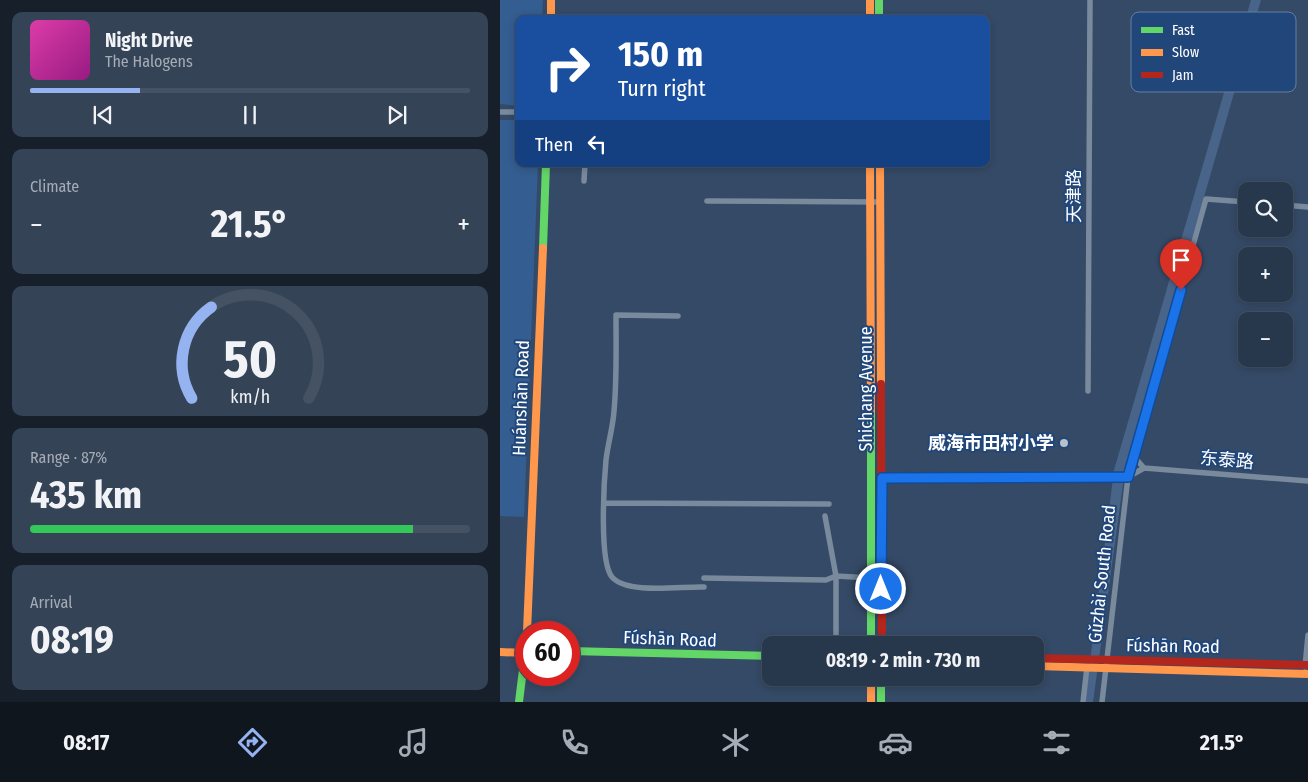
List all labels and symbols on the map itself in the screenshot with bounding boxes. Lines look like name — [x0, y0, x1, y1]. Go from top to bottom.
legend — [1131, 12, 1296, 92]
text: Fast — [1172, 22, 1195, 39]
text: Slow — [1172, 44, 1199, 61]
text: Jam — [1172, 67, 1193, 84]
street label: 天津路 — [1063, 169, 1085, 223]
pin — [1160, 239, 1202, 290]
street label: Shichang Avenue — [855, 326, 877, 452]
street label: Huánshān Road — [508, 340, 534, 456]
place label: 威海市田村小学 — [928, 432, 1054, 454]
marker: 威海市田村小学 — [1058, 437, 1070, 449]
street label: 东泰路 — [1199, 447, 1255, 473]
street label: Gǔzhài South Road — [1084, 504, 1120, 644]
position arrow — [854, 562, 906, 614]
speed limit sign: 60 — [515, 621, 580, 686]
street label: Fúshān Road — [623, 626, 717, 652]
street label: Fúshān Road — [1126, 634, 1220, 658]

